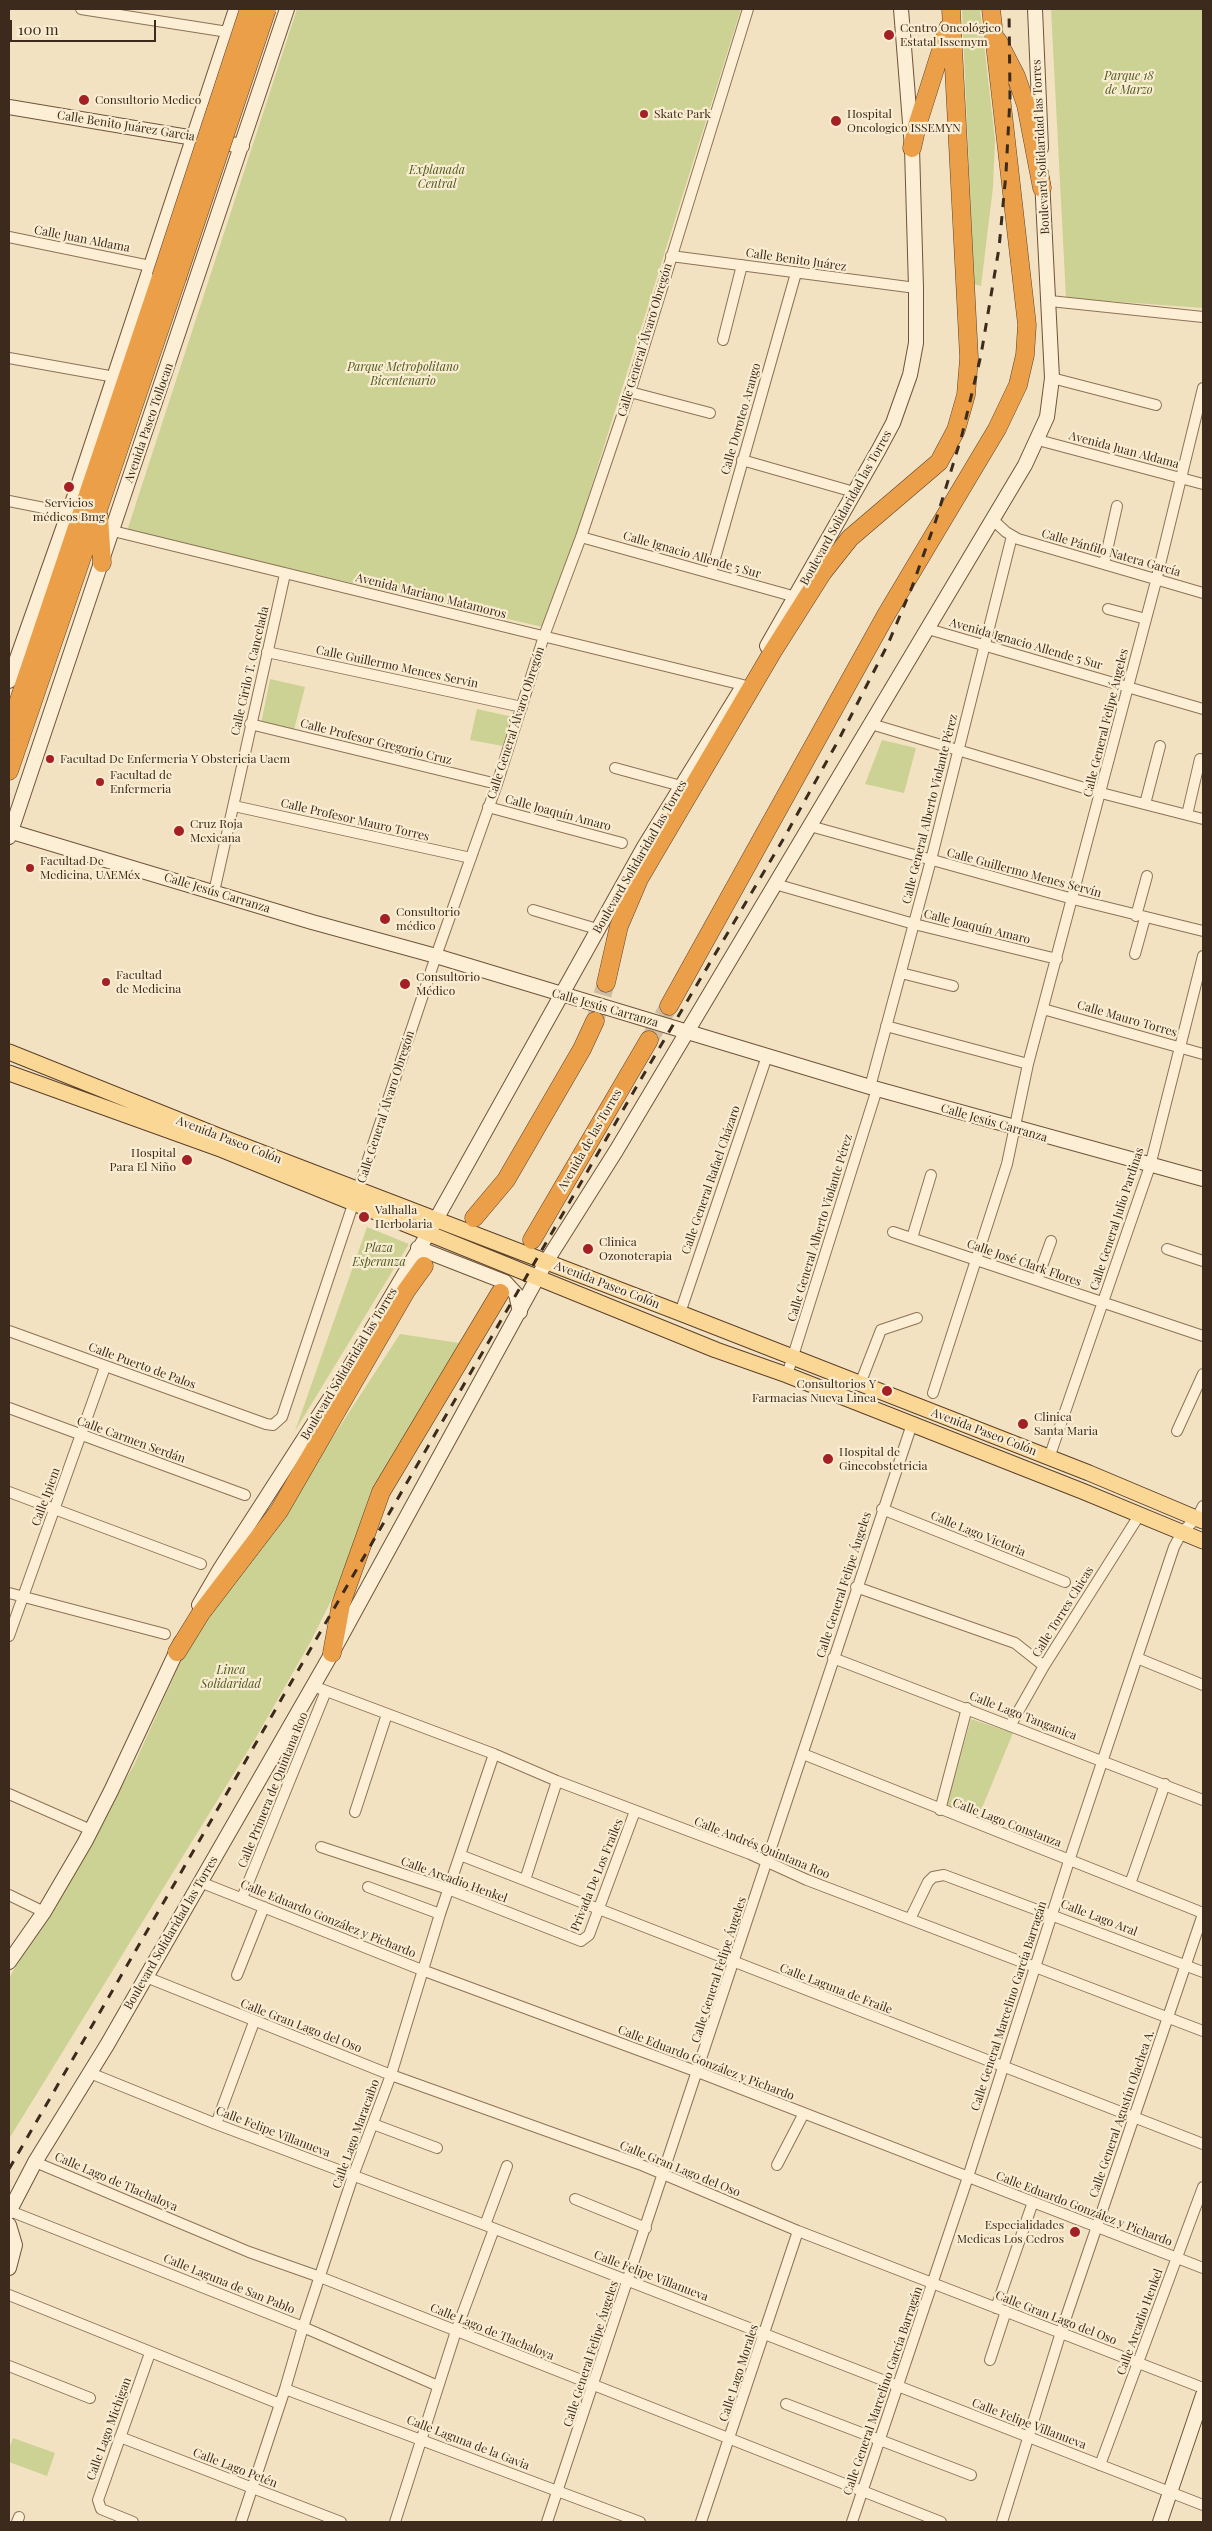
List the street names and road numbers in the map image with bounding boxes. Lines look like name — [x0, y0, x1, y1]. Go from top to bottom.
street label: Boulevard Solidaridad las Torres — [1029, 59, 1053, 235]
street label: Calle Benito Juárez Garcia — [56, 108, 196, 144]
street label: Calle Juan Aldama — [33, 223, 131, 255]
street label: Calle Benito Juárez — [745, 246, 847, 274]
street label: Calle General Álvaro Obregón — [615, 262, 675, 418]
street label: Avenida Paseo Tollocan — [122, 361, 176, 485]
street label: Calle Doroteo Arango — [718, 361, 764, 477]
street label: Boulevard Solidaridad las Torres — [797, 428, 895, 588]
street label: Avenida Juan Aldama — [1067, 428, 1181, 472]
street label: Calle Pánfilo Natera García — [1040, 526, 1182, 580]
street label: Calle Ignacio Allende 5 Sur — [621, 528, 763, 582]
street label: Avenida Mariano Matamoros — [354, 570, 508, 622]
street label: Calle Cirilo T. Cancelada — [228, 605, 272, 737]
street label: Avenida Ignacio Allende 5 Sur — [948, 615, 1104, 673]
street label: Calle Guillermo Mences Servin — [315, 643, 479, 691]
street label: Calle General Álvaro Obregón — [484, 645, 548, 801]
street label: Calle General Felipe Ángeles — [1081, 647, 1131, 799]
street label: Calle General Alberto Violante Pérez — [899, 712, 961, 906]
street label: Calle Profesor Gregorio Cruz — [299, 716, 453, 768]
street label: Boulevard Solidaridad las Torres — [590, 778, 690, 936]
street label: Calle Joaquín Amaro — [503, 792, 613, 834]
street label: Calle Profesor Mauro Torres — [279, 796, 431, 844]
street label: Calle Guillermo Menes Servín — [945, 845, 1103, 901]
street label: Calle Jesús Carranza — [162, 870, 272, 916]
street label: Calle Joaquín Amaro — [922, 907, 1032, 947]
street label: Calle Jesús Carranza — [550, 986, 660, 1030]
street label: Calle Mauro Torres — [1075, 998, 1179, 1040]
street label: Calle General Álvaro Obregón — [354, 1029, 418, 1185]
street label: Avenida de las Torres — [555, 1087, 625, 1193]
street label: Calle Jesús Carranza — [939, 1101, 1049, 1145]
street label: Calle General Rafael Cházaro — [679, 1104, 743, 1256]
street label: Avenida Paseo Colón — [174, 1113, 284, 1167]
street label: Calle General Alberto Violante Pérez — [785, 1132, 855, 1324]
street label: Calle General Julio Pardinas — [1087, 1146, 1147, 1292]
street label: Calle José Clark Flores — [965, 1237, 1083, 1289]
street label: Avenida Paseo Colón — [552, 1258, 662, 1312]
street label: Boulevard Solidaridad las Torres — [298, 1285, 400, 1443]
street label: Calle Puerto de Palos — [86, 1340, 198, 1392]
street label: Avenida Paseo Colón — [929, 1405, 1039, 1459]
street label: Calle Carmen Serdán — [75, 1414, 187, 1466]
street label: Calle Ipiem — [29, 1466, 63, 1528]
street label: Calle Lago Victoria — [928, 1508, 1028, 1560]
street label: Calle General Felipe Ángeles — [814, 1510, 874, 1660]
street label: Calle Torres Chicas — [1029, 1564, 1097, 1660]
street label: Calle Lago Tanganica — [967, 1689, 1079, 1743]
street label: Calle Primera de Quintana Roo — [235, 1710, 311, 1870]
street label: Calle Lago Constanza — [951, 1796, 1063, 1850]
street label: Calle Andrés Quintana Roo — [692, 1814, 832, 1882]
street label: Privada De Los Frailes — [568, 1817, 626, 1933]
street label: Boulevard Solidaridad las Torres — [121, 1854, 221, 2012]
street label: Calle Arcadio Henkel — [399, 1854, 509, 1906]
street label: Calle Eduardo González y Pichardo — [238, 1877, 418, 1961]
street label: Calle General Felipe Ángeles — [689, 1895, 749, 2045]
street label: Calle Lago Aral — [1059, 1897, 1139, 1939]
street label: Calle General Marcelino García Barragán — [968, 1899, 1050, 2113]
street label: Calle Laguna de Fraile — [778, 1961, 894, 2017]
street label: Calle Gran Lago del Oso — [238, 1996, 364, 2056]
street label: Calle Eduardo González y Pichardo — [616, 2023, 796, 2103]
street label: Calle General Agustín Olachea A. — [1086, 2028, 1158, 2200]
street label: Calle Lago Maracaibo — [330, 2077, 382, 2191]
street label: Calle Felipe Villanueva — [214, 2104, 332, 2160]
street label: Calle Gran Lago del Oso — [617, 2138, 743, 2200]
street label: Calle Lago de Tlachaloya — [52, 2150, 180, 2214]
street label: Calle Eduardo González y Pichardo — [994, 2169, 1174, 2249]
street label: Calle Felipe Villanueva — [592, 2248, 710, 2304]
street label: Calle Laguna de San Pablo — [161, 2251, 297, 2317]
street label: Calle Arcadio Henkel — [1114, 2267, 1166, 2377]
street label: Calle General Felipe Ángeles — [561, 2279, 621, 2429]
street label: Calle General Marcelino García Barragán — [840, 2285, 926, 2497]
street label: Calle Gran Lago del Oso — [993, 2288, 1119, 2348]
street label: Calle Lago de Tlachaloya — [428, 2301, 556, 2363]
street label: Calle Lago Morales — [716, 2322, 762, 2424]
street label: Calle Lago Michigan — [84, 2376, 134, 2482]
street label: Calle Felipe Villanueva — [970, 2396, 1088, 2452]
street label: Calle Laguna de la Gavia — [404, 2413, 532, 2473]
street label: Calle Lago Petén — [191, 2445, 279, 2491]

